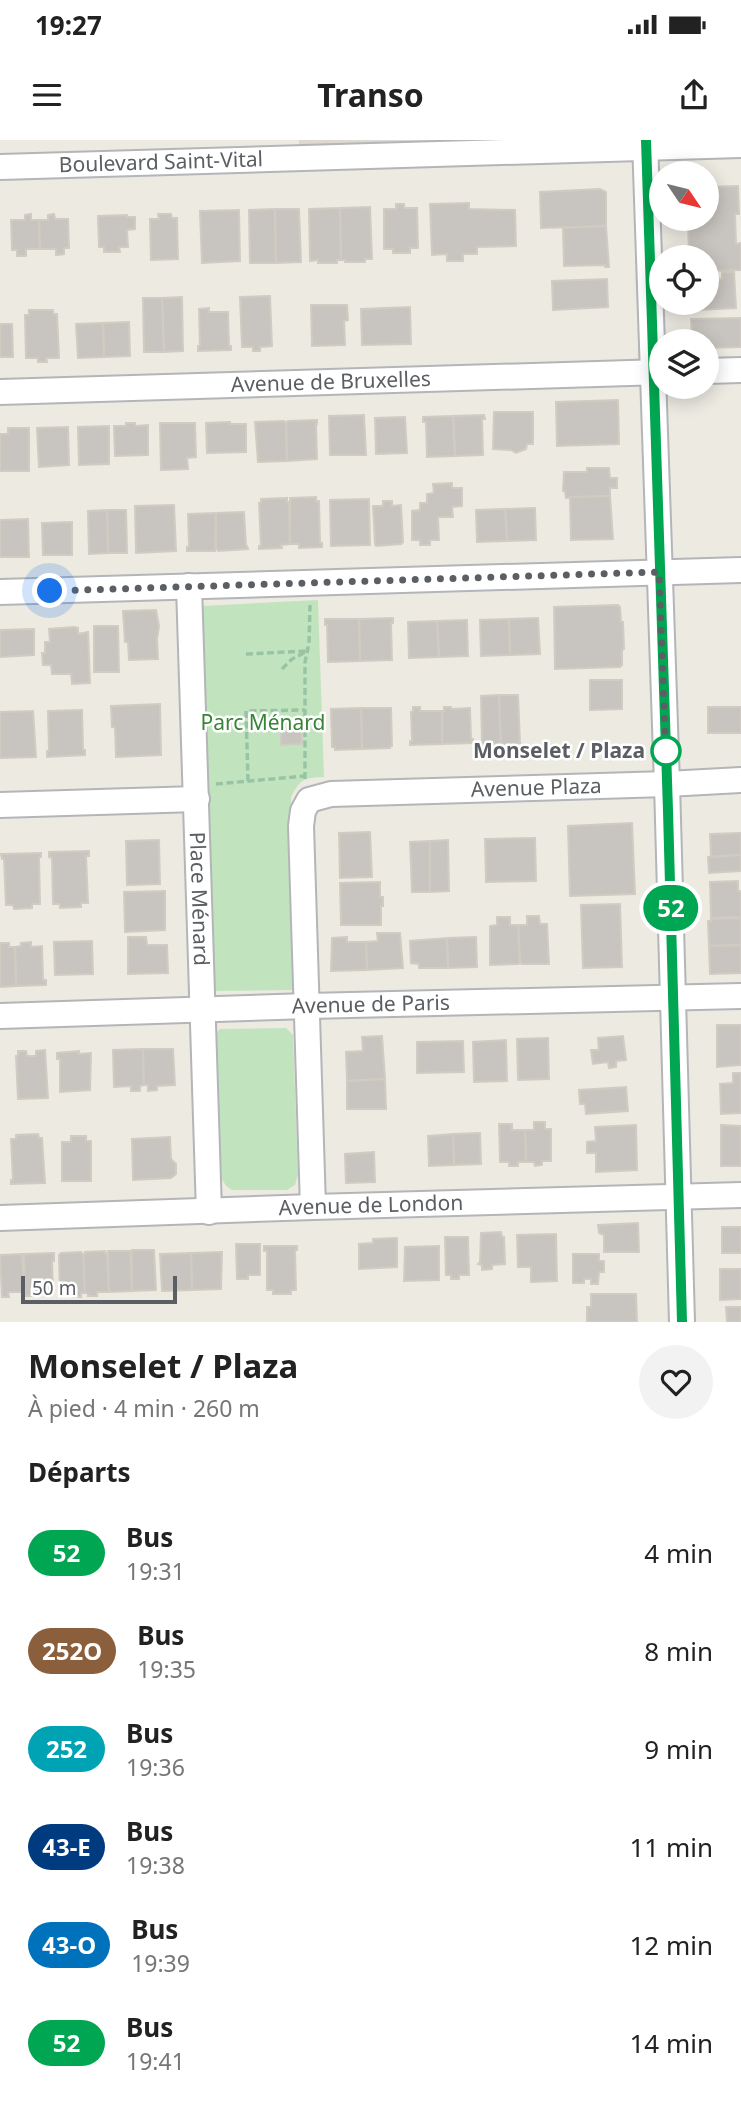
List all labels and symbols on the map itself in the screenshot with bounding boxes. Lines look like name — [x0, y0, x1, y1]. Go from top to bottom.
street label: Boulevard Saint-Vital — [58, 144, 263, 178]
north arrow — [649, 161, 719, 231]
street label: Avenue de Bruxelles — [230, 364, 431, 398]
your location — [32, 573, 67, 608]
park label: Parc Ménard — [200, 708, 326, 736]
place label: Monselet / Plaza — [473, 736, 645, 764]
marker: Monselet / Plaza — [651, 736, 681, 766]
street label: Avenue Plaza — [470, 771, 602, 803]
street label: Place Ménard — [184, 831, 216, 966]
line badge: 52 — [640, 885, 702, 931]
street label: Avenue de Paris — [291, 988, 450, 1020]
street label: Avenue de London — [278, 1188, 464, 1221]
scale bar — [21, 1273, 177, 1305]

